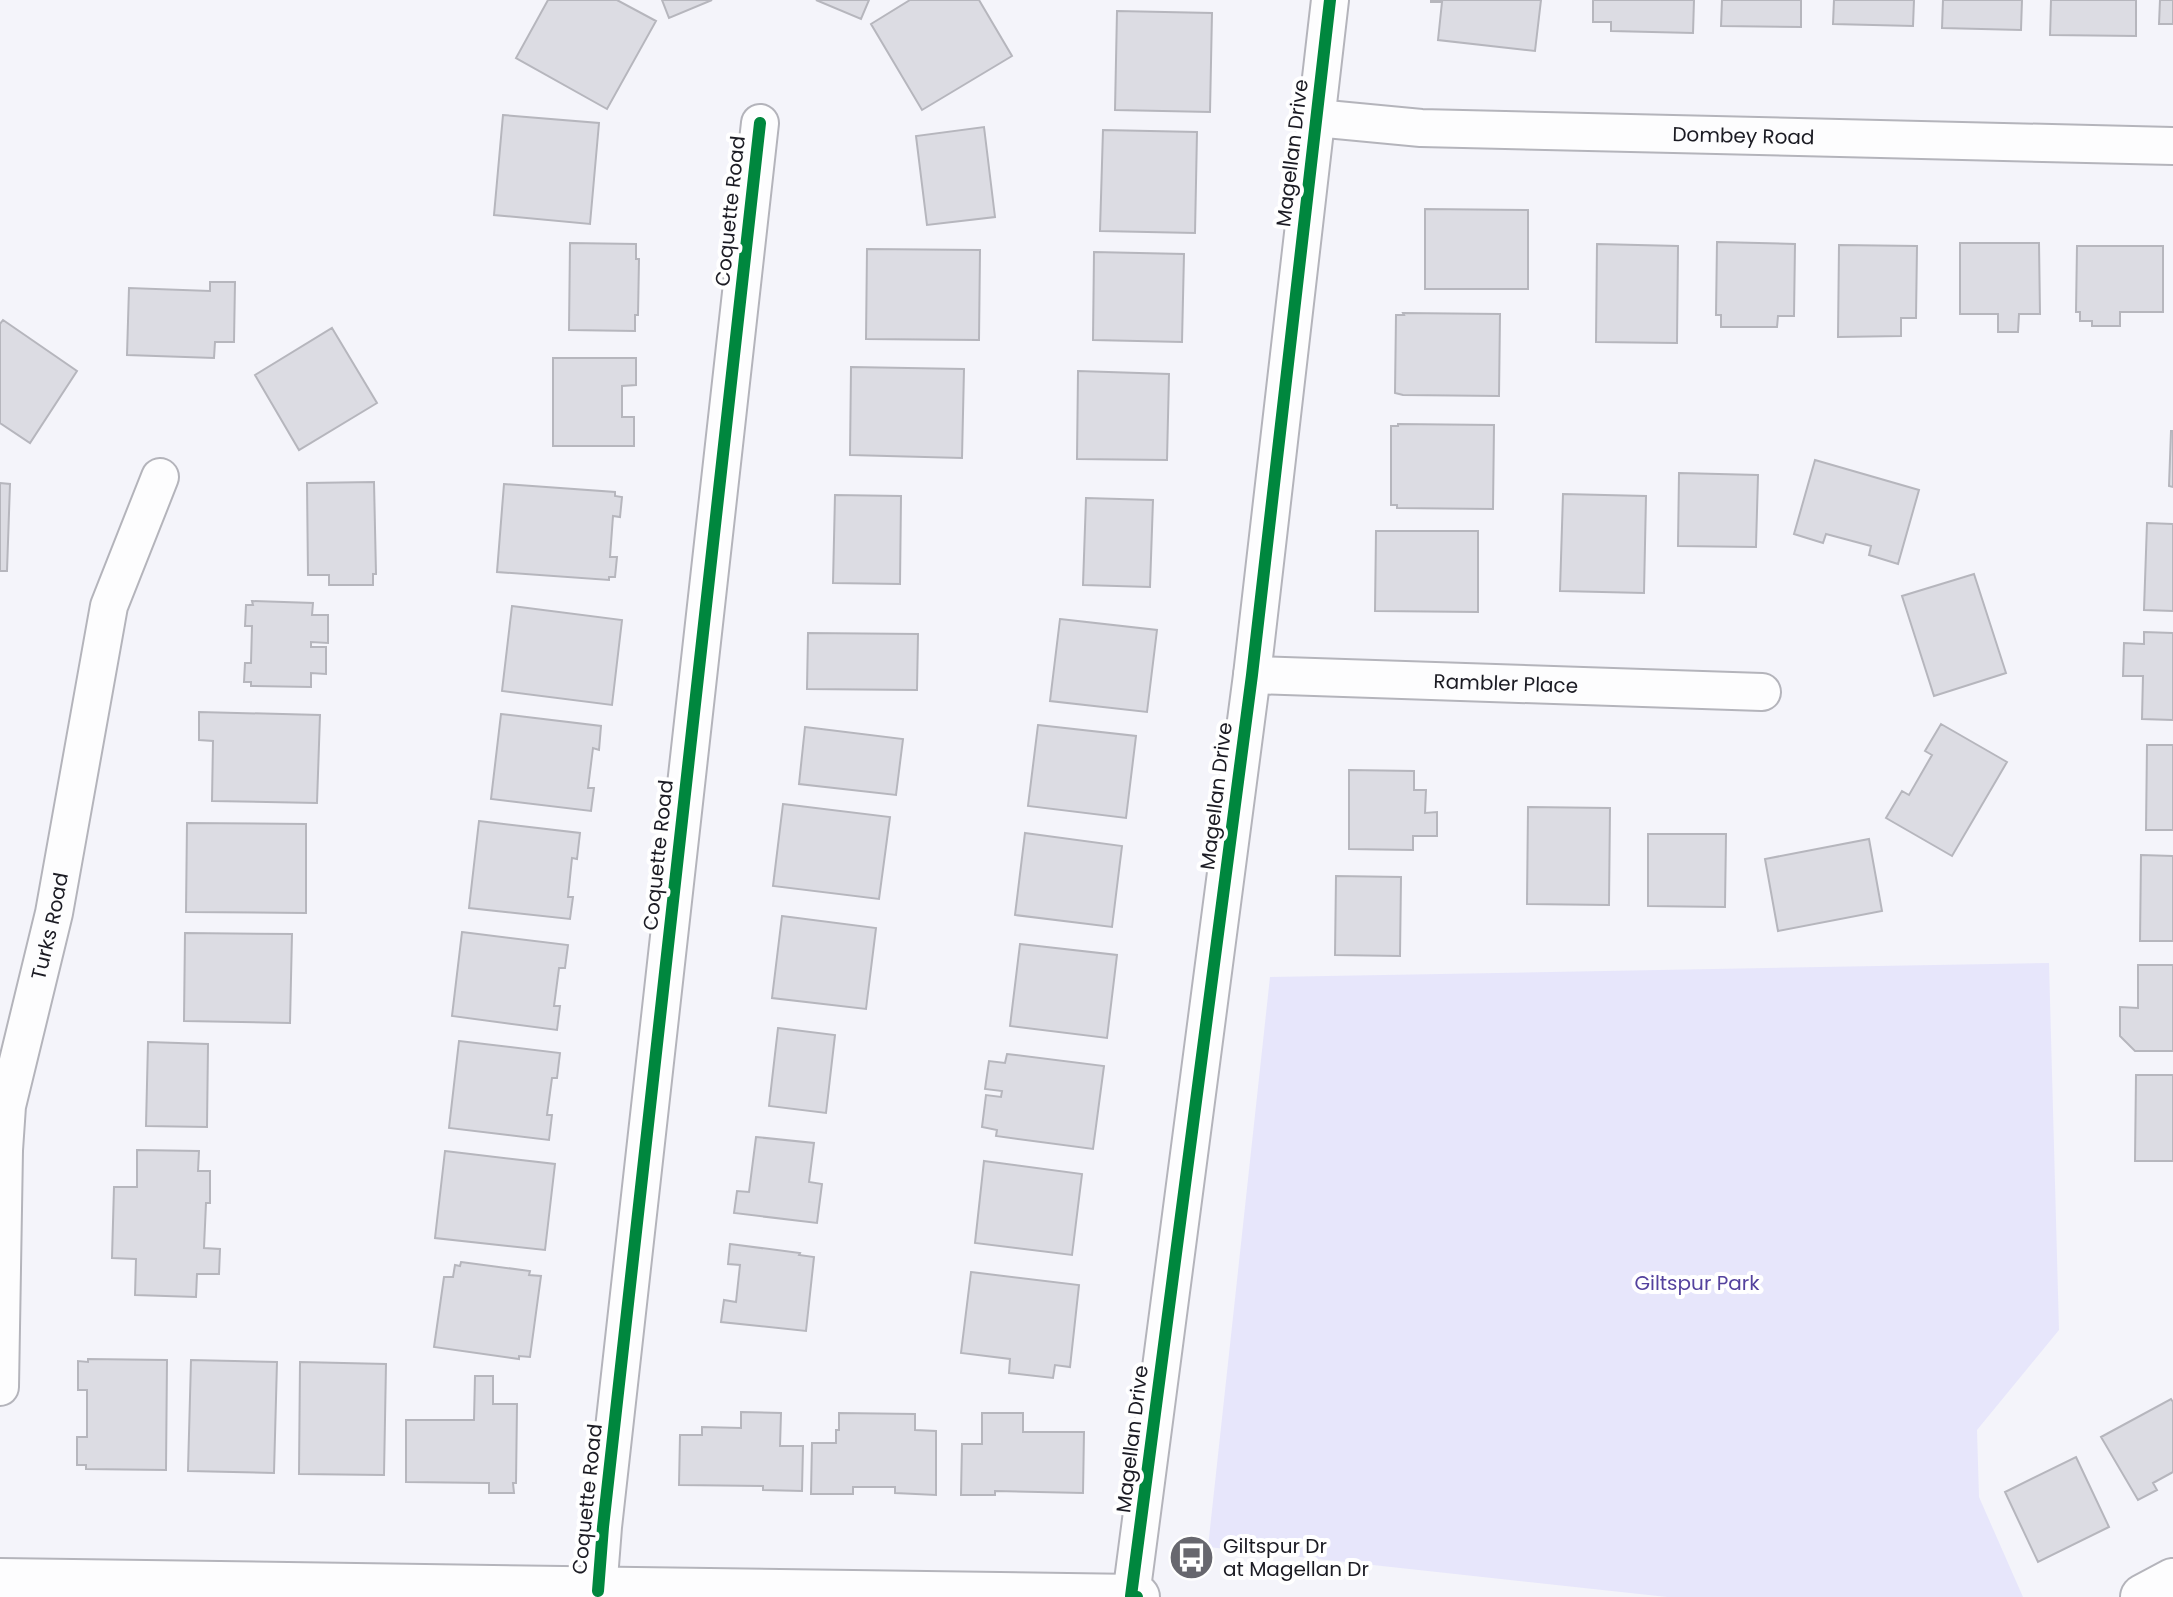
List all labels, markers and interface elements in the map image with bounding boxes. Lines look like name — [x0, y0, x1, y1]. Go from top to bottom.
street label: Magellan Drive — [1269, 78, 1315, 228]
street label: Dombey Road — [1672, 120, 1815, 151]
street label: Coquette Road — [708, 134, 752, 288]
street label: Rambler Place — [1433, 667, 1579, 700]
street label: Magellan Drive — [1193, 721, 1239, 871]
street label: Coquette Road — [636, 778, 680, 932]
street label: Turks Road — [24, 870, 75, 983]
park label: Giltspur Park — [1634, 1269, 1760, 1297]
street label: Magellan Drive — [1109, 1364, 1155, 1514]
street label: Coquette Road — [565, 1422, 609, 1576]
place label: Giltspur Dr at Magellan Dr — [1223, 1532, 1369, 1583]
bus stop icon: Giltspur Dr at Magellan Dr — [1168, 1534, 1216, 1582]

